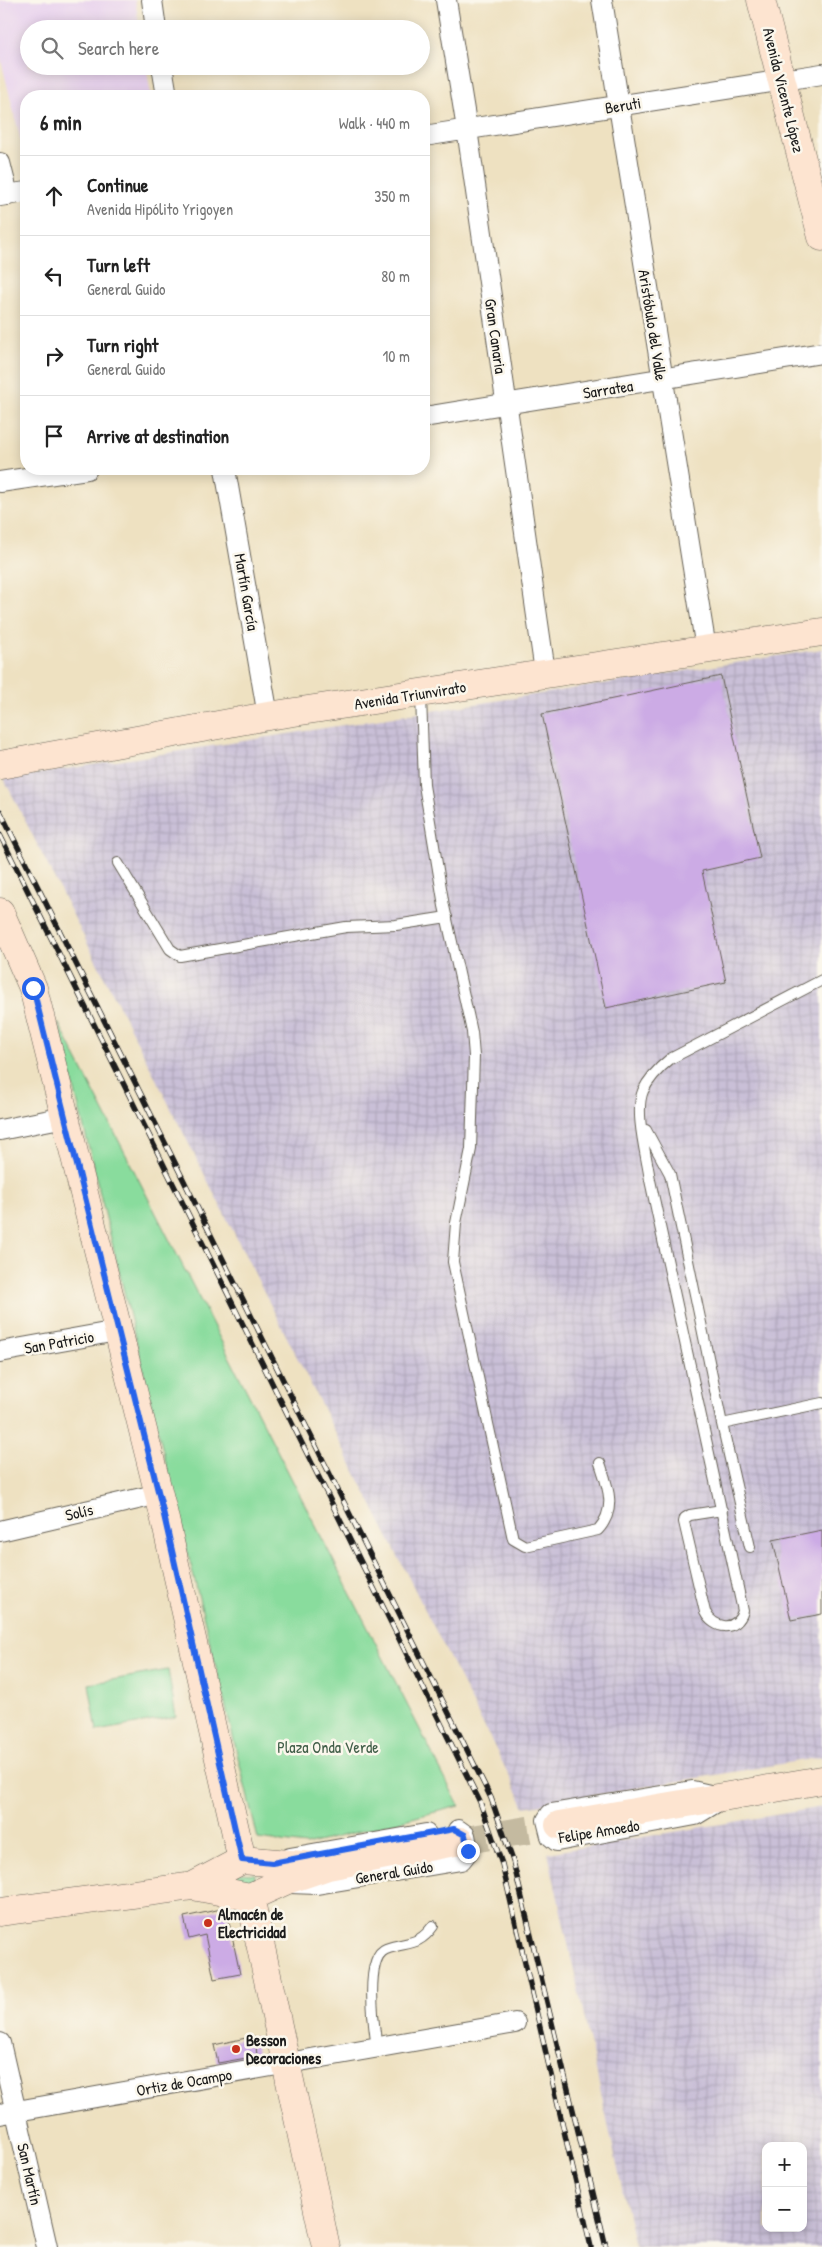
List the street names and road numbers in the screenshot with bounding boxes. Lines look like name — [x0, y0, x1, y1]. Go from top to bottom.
street label: Avenida Vicente López — [758, 25, 810, 155]
street label: Beruti — [603, 91, 643, 119]
street label: Aristóbulo del Valle — [633, 268, 673, 383]
street label: Gran Canaria — [480, 297, 512, 375]
street label: Sarratea — [581, 374, 635, 404]
street label: Martín García — [229, 552, 265, 632]
street label: Avenida Triunvirato — [353, 675, 468, 715]
street label: San Patricio — [23, 1325, 96, 1359]
street label: Solís — [63, 1498, 95, 1526]
street label: Felipe Amoedo — [556, 1814, 641, 1848]
street label: General Guido — [354, 1855, 435, 1889]
street label: Ortiz de Ocampo — [135, 2063, 234, 2101]
street label: San Martín — [12, 2141, 48, 2207]

